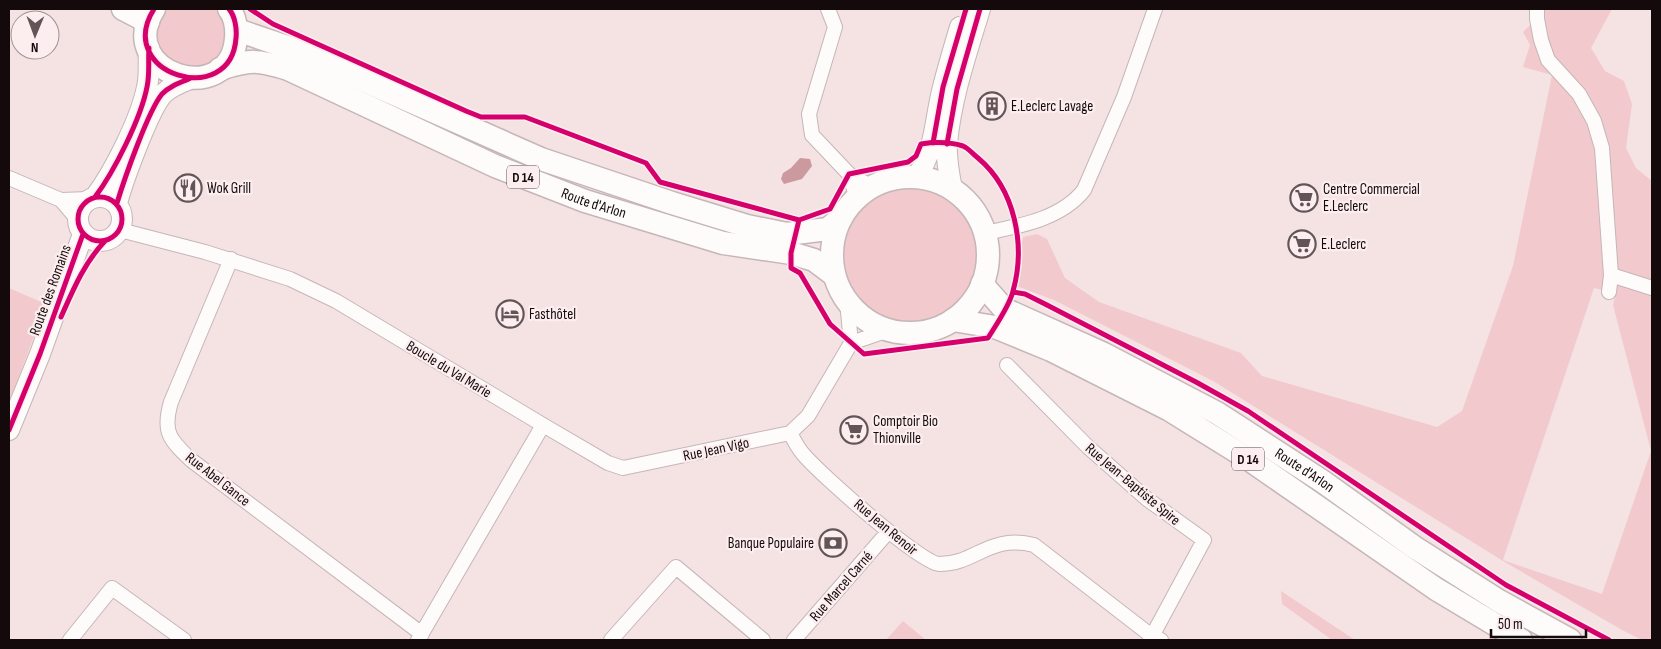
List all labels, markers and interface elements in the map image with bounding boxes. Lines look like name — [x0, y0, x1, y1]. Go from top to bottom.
north arrow — [10, 10, 60, 60]
text: N — [31, 39, 39, 56]
building icon: E.Leclerc Lavage — [977, 91, 1007, 121]
place label: E.Leclerc Lavage — [1011, 97, 1093, 116]
road number: D 14 — [507, 166, 539, 188]
restaurant icon: Wok Grill — [173, 173, 203, 203]
place label: Wok Grill — [207, 179, 251, 198]
place label: Centre Commercial E.Leclerc — [1323, 180, 1420, 216]
supermarket icon: Centre Commercial E.Leclerc — [1289, 183, 1319, 213]
street label: Route d'Arlon — [559, 184, 629, 223]
supermarket icon: E.Leclerc — [1287, 229, 1317, 259]
place label: E.Leclerc — [1321, 235, 1366, 254]
street label: Route des Romains — [25, 242, 76, 338]
hotel icon: Fasthôtel — [495, 299, 525, 329]
place label: Fasthôtel — [529, 305, 576, 324]
street label: Boucle du Val Marie — [403, 336, 495, 402]
place label: Comptoir Bio Thionville — [873, 412, 938, 448]
supermarket icon: Comptoir Bio Thionville — [839, 415, 869, 445]
street label: Rue Jean Vigo — [681, 433, 751, 466]
street label: Rue Jean-Baptiste Spire — [1081, 439, 1184, 530]
street label: Route d'Arlon — [1271, 444, 1338, 497]
street label: Rue Abel Gance — [181, 448, 254, 511]
road number: D 14 — [1232, 448, 1264, 470]
street label: Rue Jean Renoir — [850, 495, 922, 560]
bank icon: Banque Populaire — [818, 528, 848, 558]
place label: Banque Populaire — [728, 534, 814, 553]
street label: Rue Marcel Carné — [806, 547, 877, 625]
scale bar — [1491, 606, 1586, 638]
text: 50 m — [1498, 615, 1523, 634]

